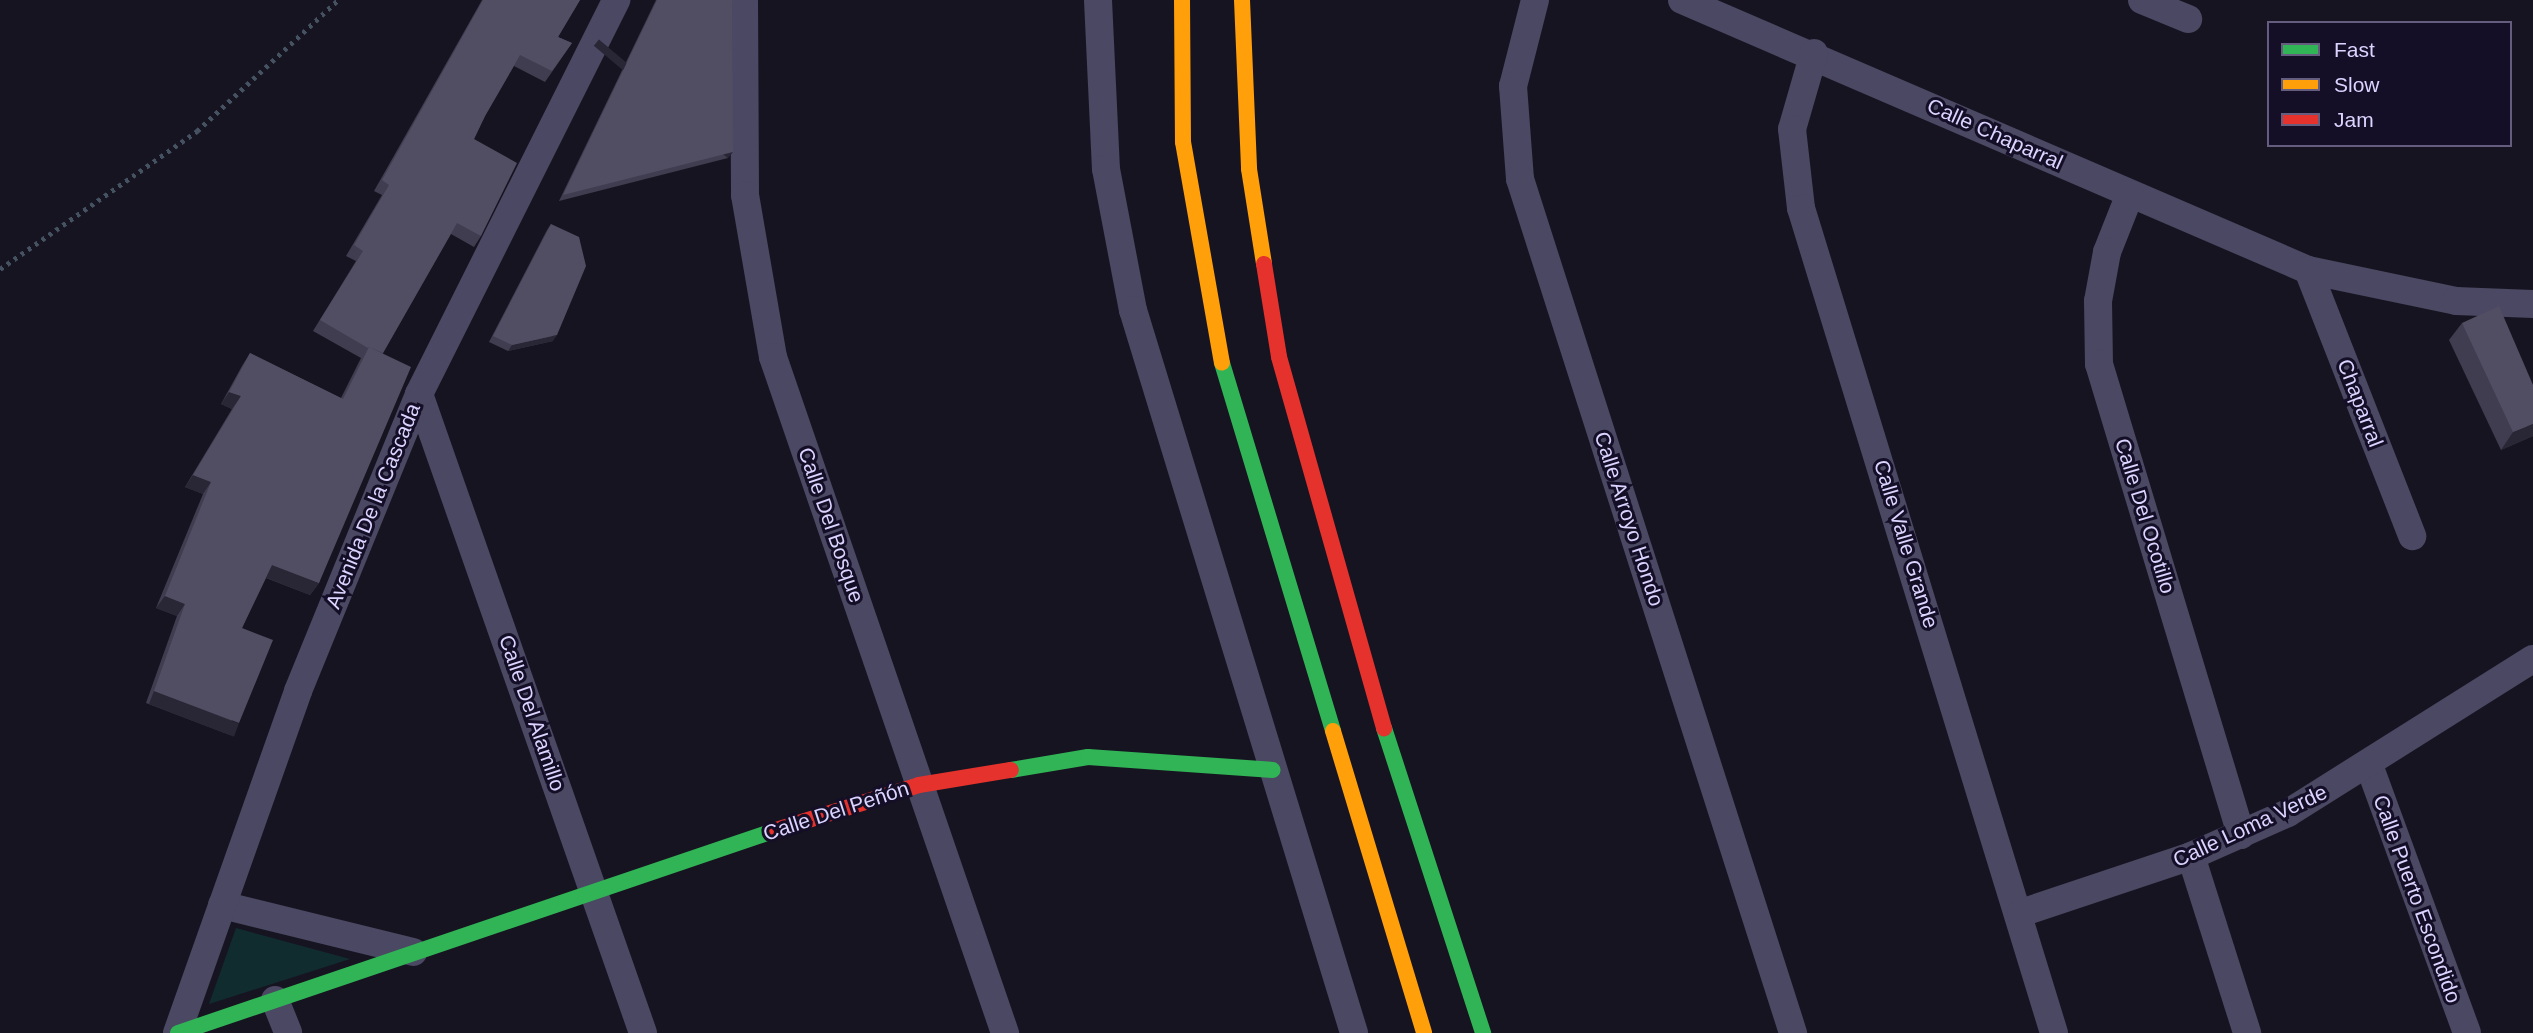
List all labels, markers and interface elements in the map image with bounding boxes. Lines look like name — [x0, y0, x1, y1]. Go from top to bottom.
legend — [2267, 21, 2512, 147]
text: Fast — [2334, 38, 2375, 61]
text: Slow — [2334, 73, 2380, 96]
street label: Calle Chaparral — [1923, 93, 2067, 175]
text: Jam — [2334, 108, 2374, 131]
street label: Chaparral — [2332, 355, 2388, 451]
street label: Avenida De la Cascada — [320, 400, 426, 612]
street label: Calle Arroyo Hondo — [1589, 428, 1669, 610]
street label: Calle Del Ocotillo — [2109, 435, 2181, 597]
street label: Calle Del Bosque — [793, 444, 869, 606]
street label: Calle Valle Grande — [1868, 457, 1944, 631]
street label: Calle Del Alamillo — [493, 631, 571, 795]
street label: Calle Del Peñón — [760, 776, 912, 846]
street label: Calle Loma Verde — [2169, 779, 2331, 873]
street label: Calle Puerto Escondido — [2368, 792, 2466, 1006]

